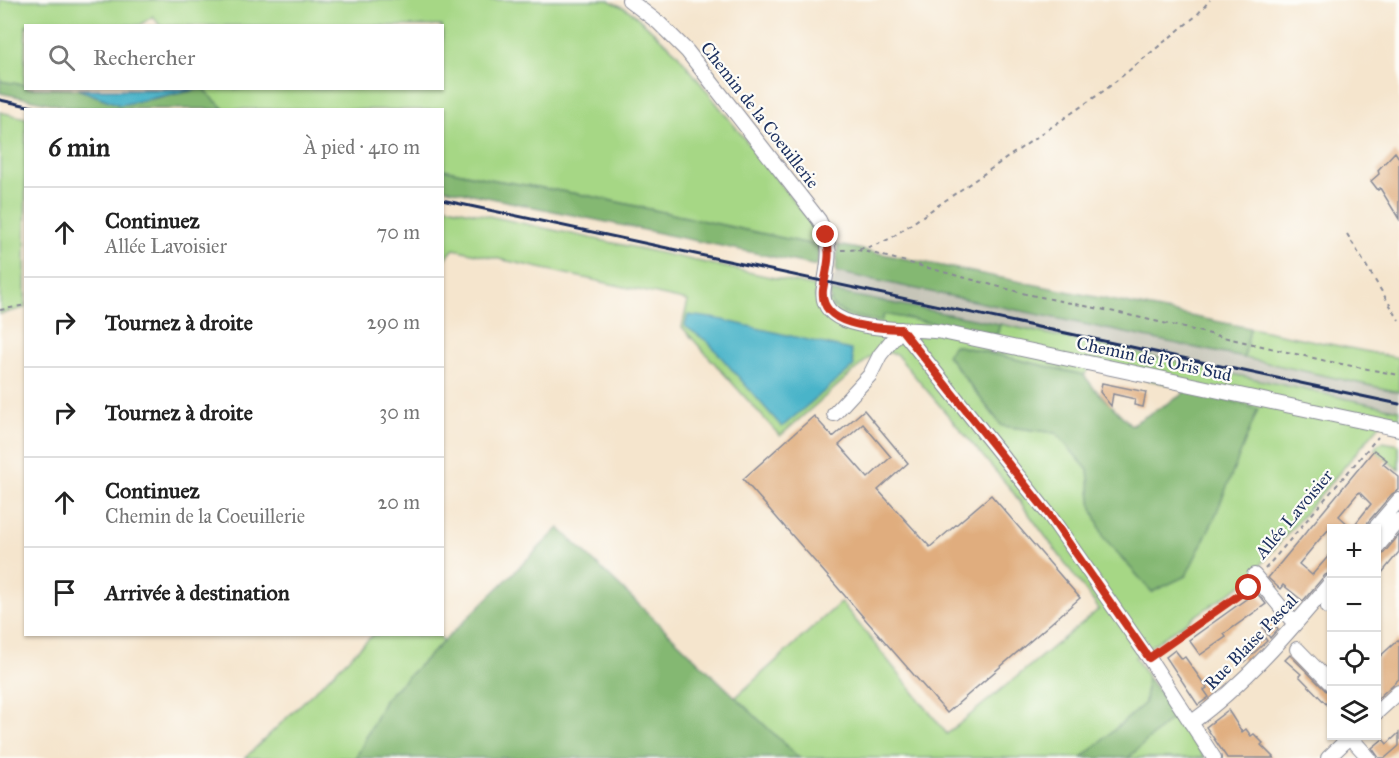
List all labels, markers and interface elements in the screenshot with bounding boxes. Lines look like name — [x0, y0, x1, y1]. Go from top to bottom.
search box — [24, 24, 444, 90]
street label: Chemin de la Coeuillerie — [696, 37, 824, 193]
icon: search — [45, 41, 78, 74]
text: Rechercher — [93, 44, 195, 71]
text: 6 min — [48, 131, 110, 163]
text: À pied · 410 m — [304, 135, 420, 159]
text: Continuez — [105, 207, 200, 234]
icon: ahead — [48, 216, 81, 249]
text: 70 m — [377, 220, 420, 244]
route end — [812, 221, 838, 247]
text: Allée Lavoisier — [105, 234, 227, 258]
icon: right — [48, 306, 81, 339]
text: Tournez à droite — [105, 309, 253, 336]
text: 290 m — [367, 310, 420, 334]
street label: Chemin de l'Oris Sud — [1074, 332, 1234, 386]
icon: right — [48, 396, 81, 429]
text: Tournez à droite — [105, 399, 253, 426]
text: 30 m — [379, 400, 420, 424]
street label: Allée Lavoisier — [1250, 465, 1338, 564]
text: Continuez — [105, 477, 200, 504]
icon: ahead — [48, 486, 81, 519]
text: 20 m — [377, 490, 420, 514]
text: Chemin de la Coeuillerie — [105, 504, 305, 528]
map controls — [1327, 524, 1381, 740]
button: + — [1327, 524, 1381, 578]
route start — [1235, 574, 1261, 600]
icon: arrive — [48, 576, 81, 609]
button: − — [1327, 578, 1381, 632]
text: Arrivée à destination — [105, 579, 290, 606]
street label: Rue Blaise Pascal — [1200, 589, 1302, 695]
button: locate — [1327, 632, 1381, 686]
button: layers — [1327, 686, 1381, 740]

